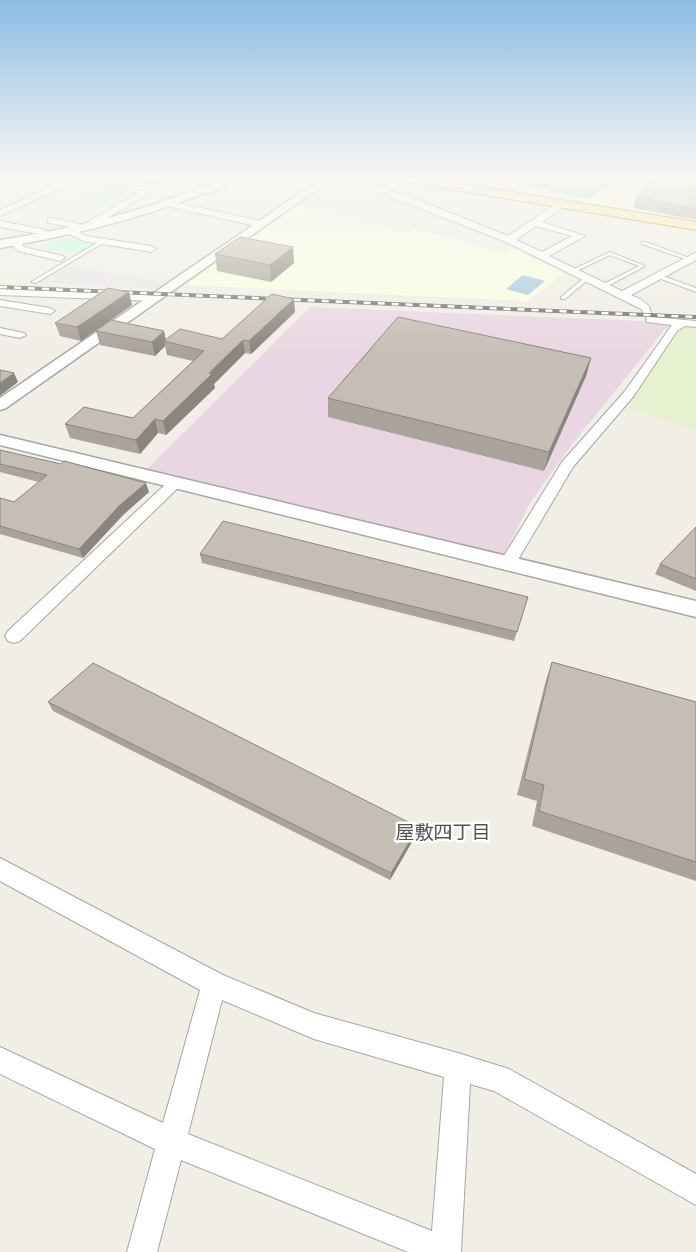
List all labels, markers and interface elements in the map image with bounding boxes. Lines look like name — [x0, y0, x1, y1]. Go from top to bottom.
district label: 屋敷四丁目 — [395, 821, 491, 843]

